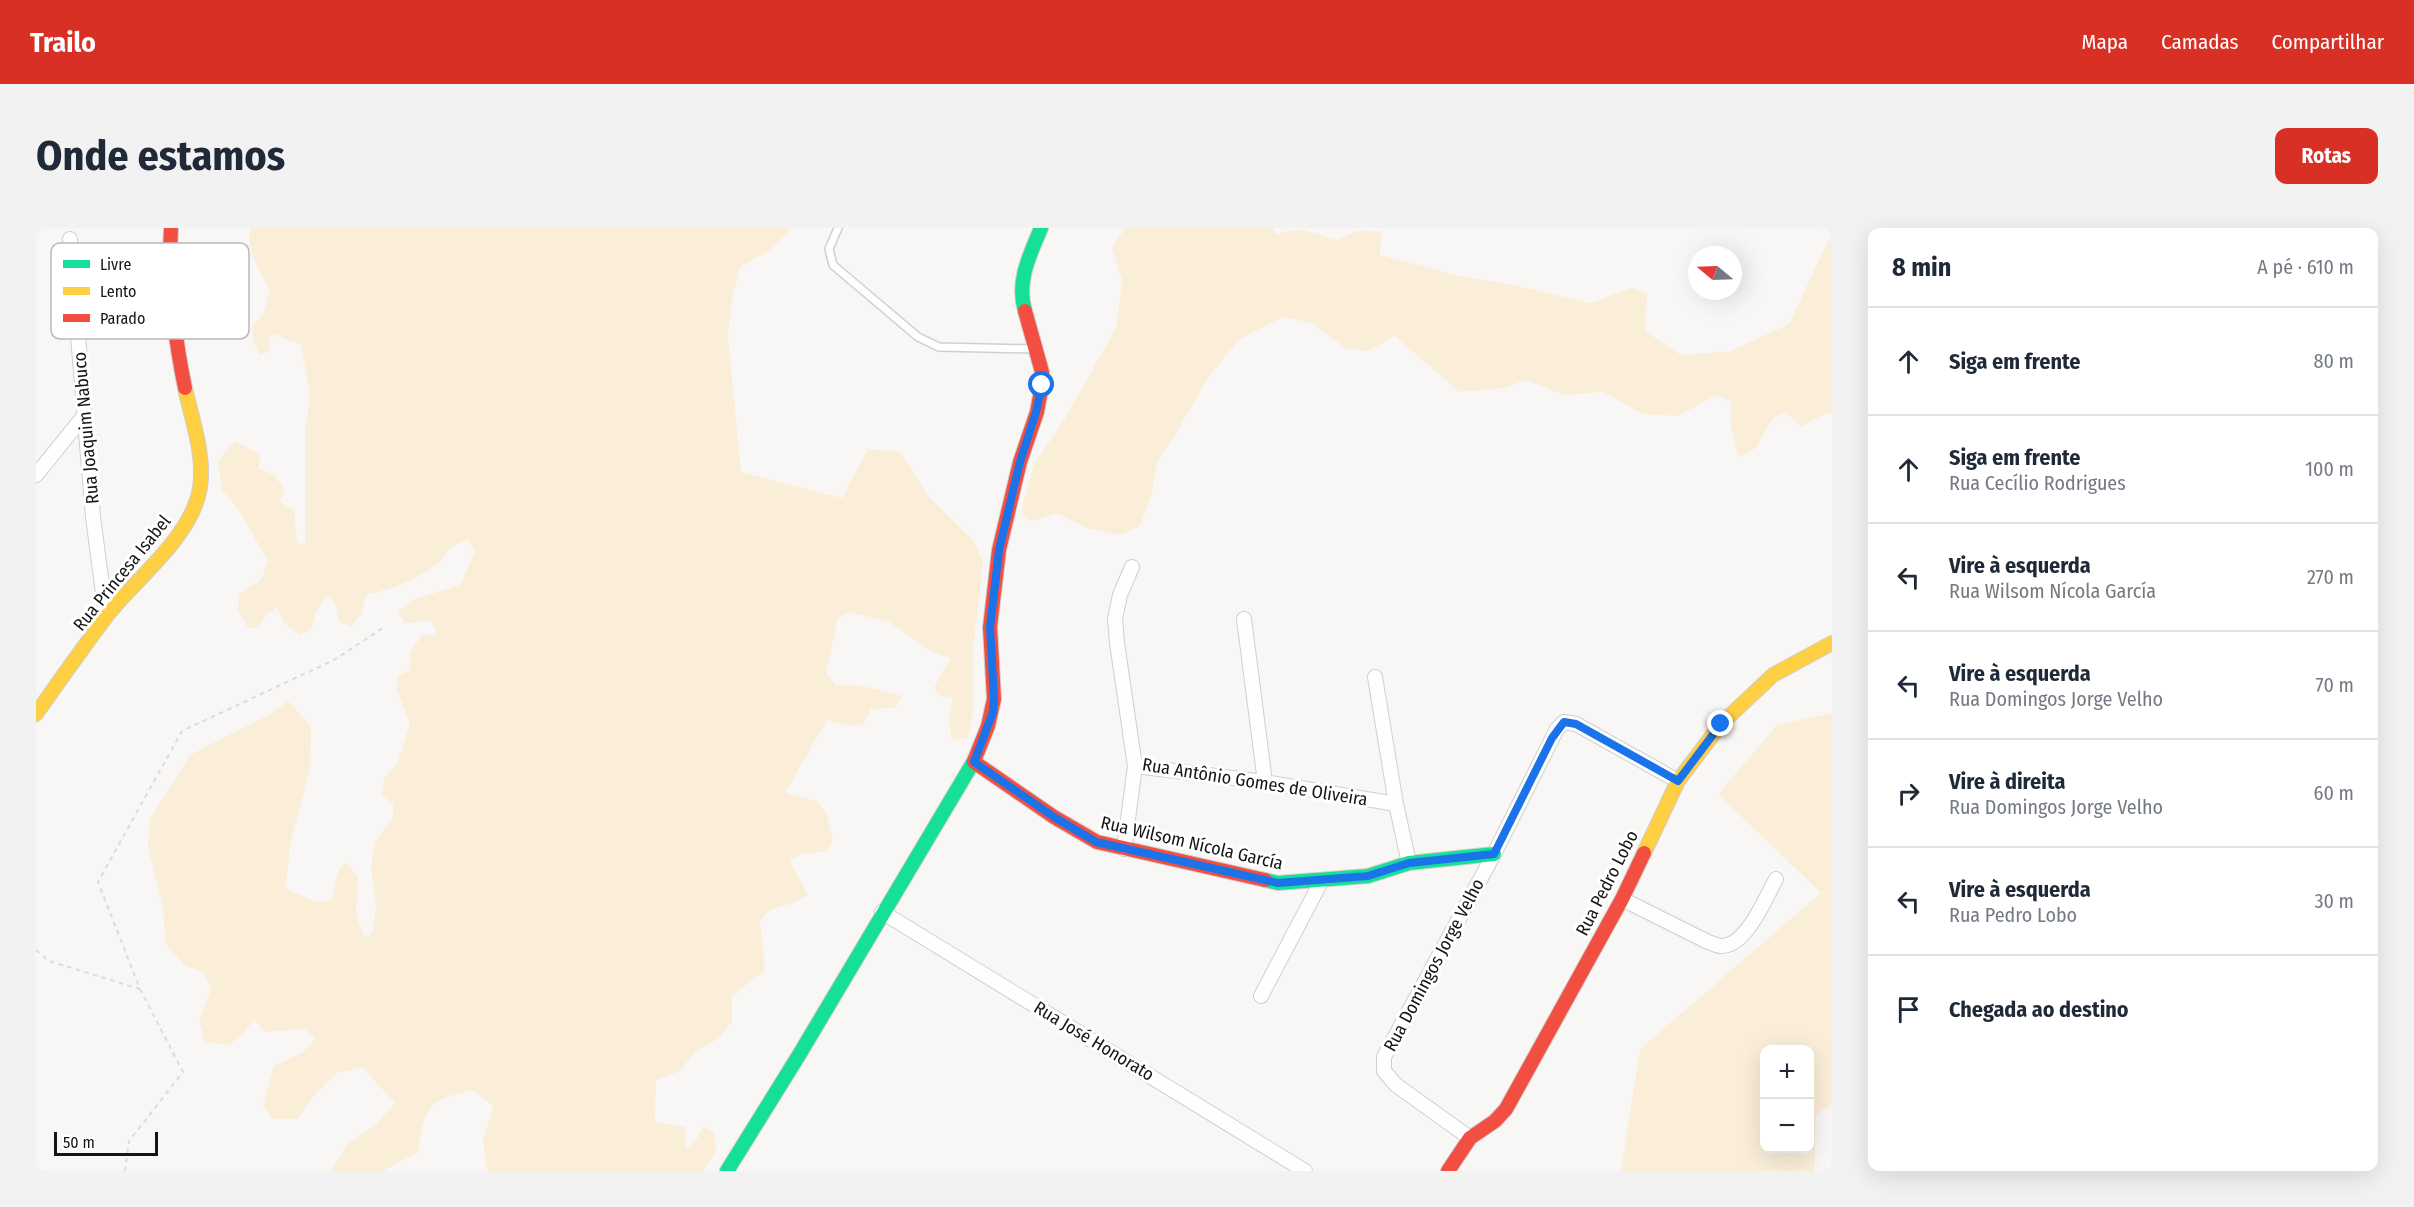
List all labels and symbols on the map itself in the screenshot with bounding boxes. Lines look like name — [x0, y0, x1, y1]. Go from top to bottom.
legend — [51, 243, 249, 339]
north arrow — [1688, 246, 1742, 300]
text: Livre — [100, 255, 131, 274]
text: Lento — [100, 282, 136, 301]
text: Parado — [100, 309, 145, 328]
street label: Rua Joaquim Nabuco — [68, 351, 104, 505]
route start — [1028, 371, 1054, 397]
street label: Rua Princesa Isabel — [69, 510, 176, 635]
route end — [1707, 710, 1733, 736]
street label: Rua Antônio Gomes de Oliveira — [1141, 753, 1369, 811]
street label: Rua Wilsom Nícola García — [1099, 811, 1285, 875]
street label: Rua Pedro Lobo — [1571, 827, 1643, 939]
street label: Rua Domingos Jorge Velho — [1379, 875, 1489, 1055]
street label: Rua José Honorato — [1030, 996, 1158, 1086]
scale bar — [54, 1129, 158, 1156]

